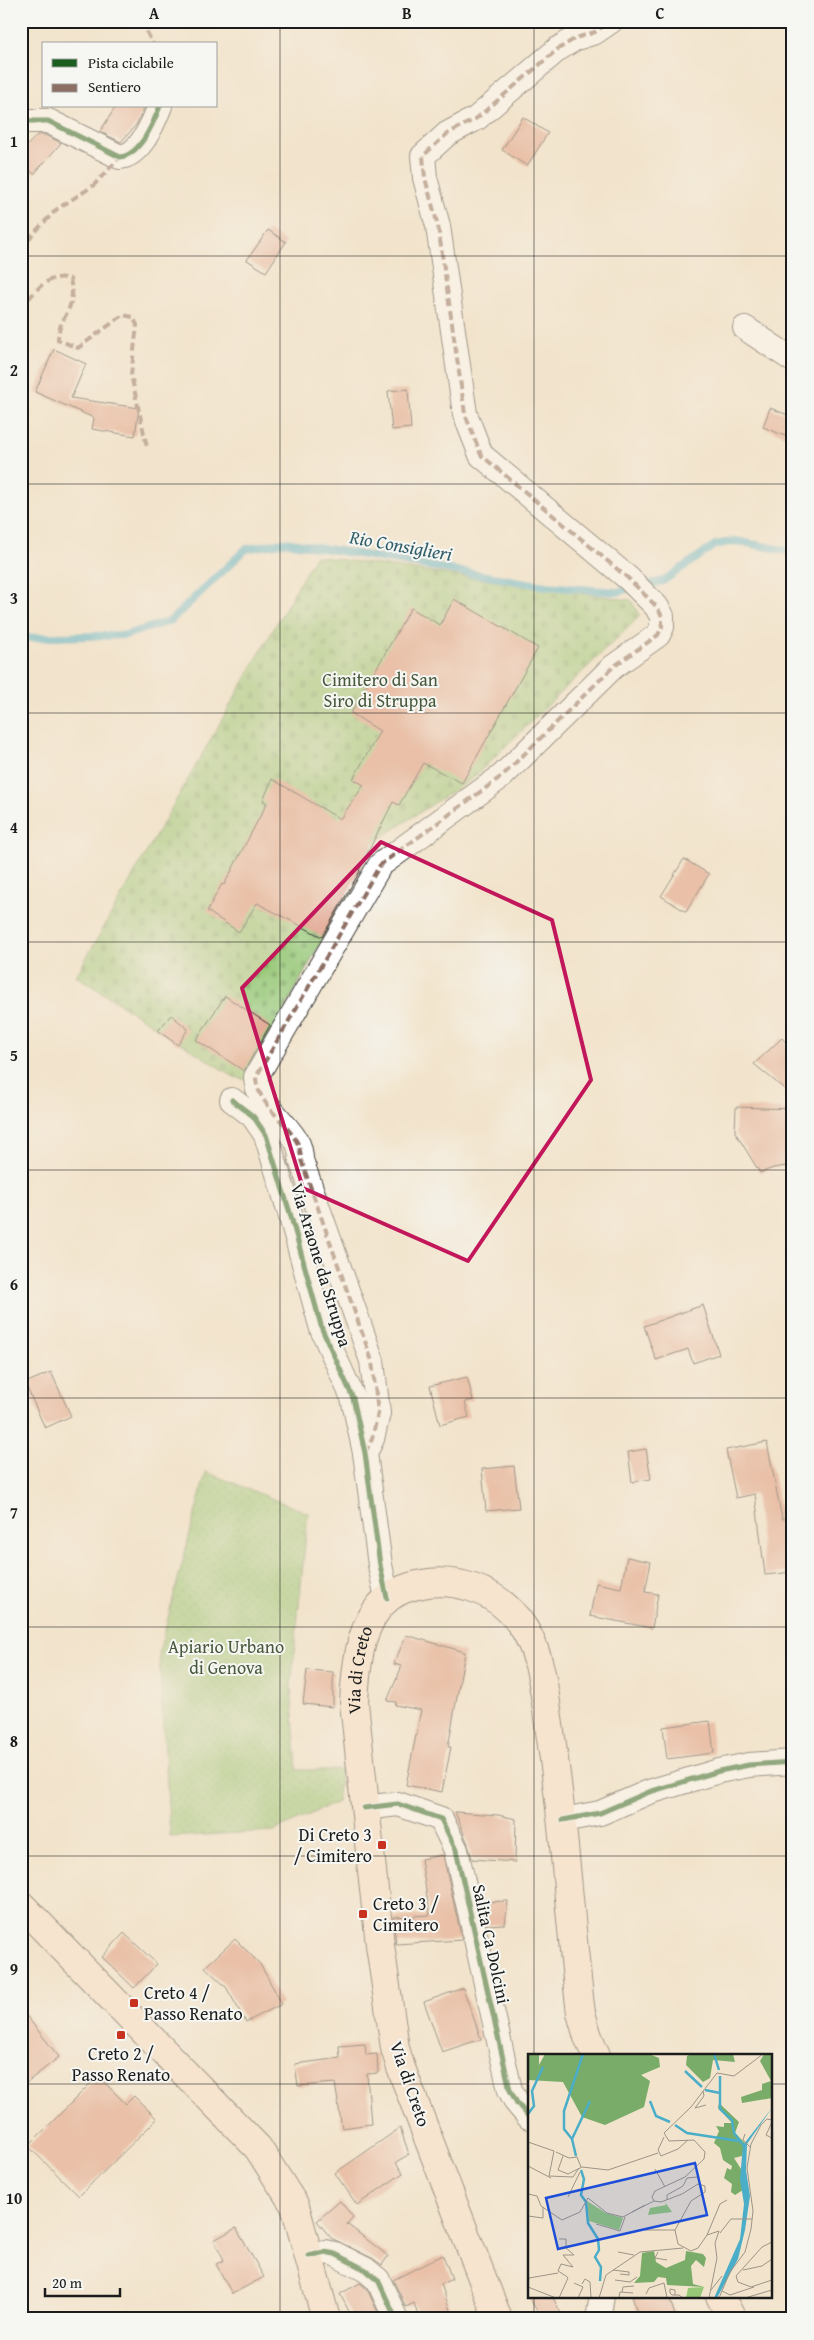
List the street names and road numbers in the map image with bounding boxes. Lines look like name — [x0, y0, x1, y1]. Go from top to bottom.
street label: Via Araone da Struppa — [284, 1180, 359, 1351]
street label: Via di Creto — [340, 1621, 379, 1715]
street label: Salita Ca Dolcini — [466, 1881, 517, 2006]
street label: Via di Creto — [383, 2037, 438, 2130]

